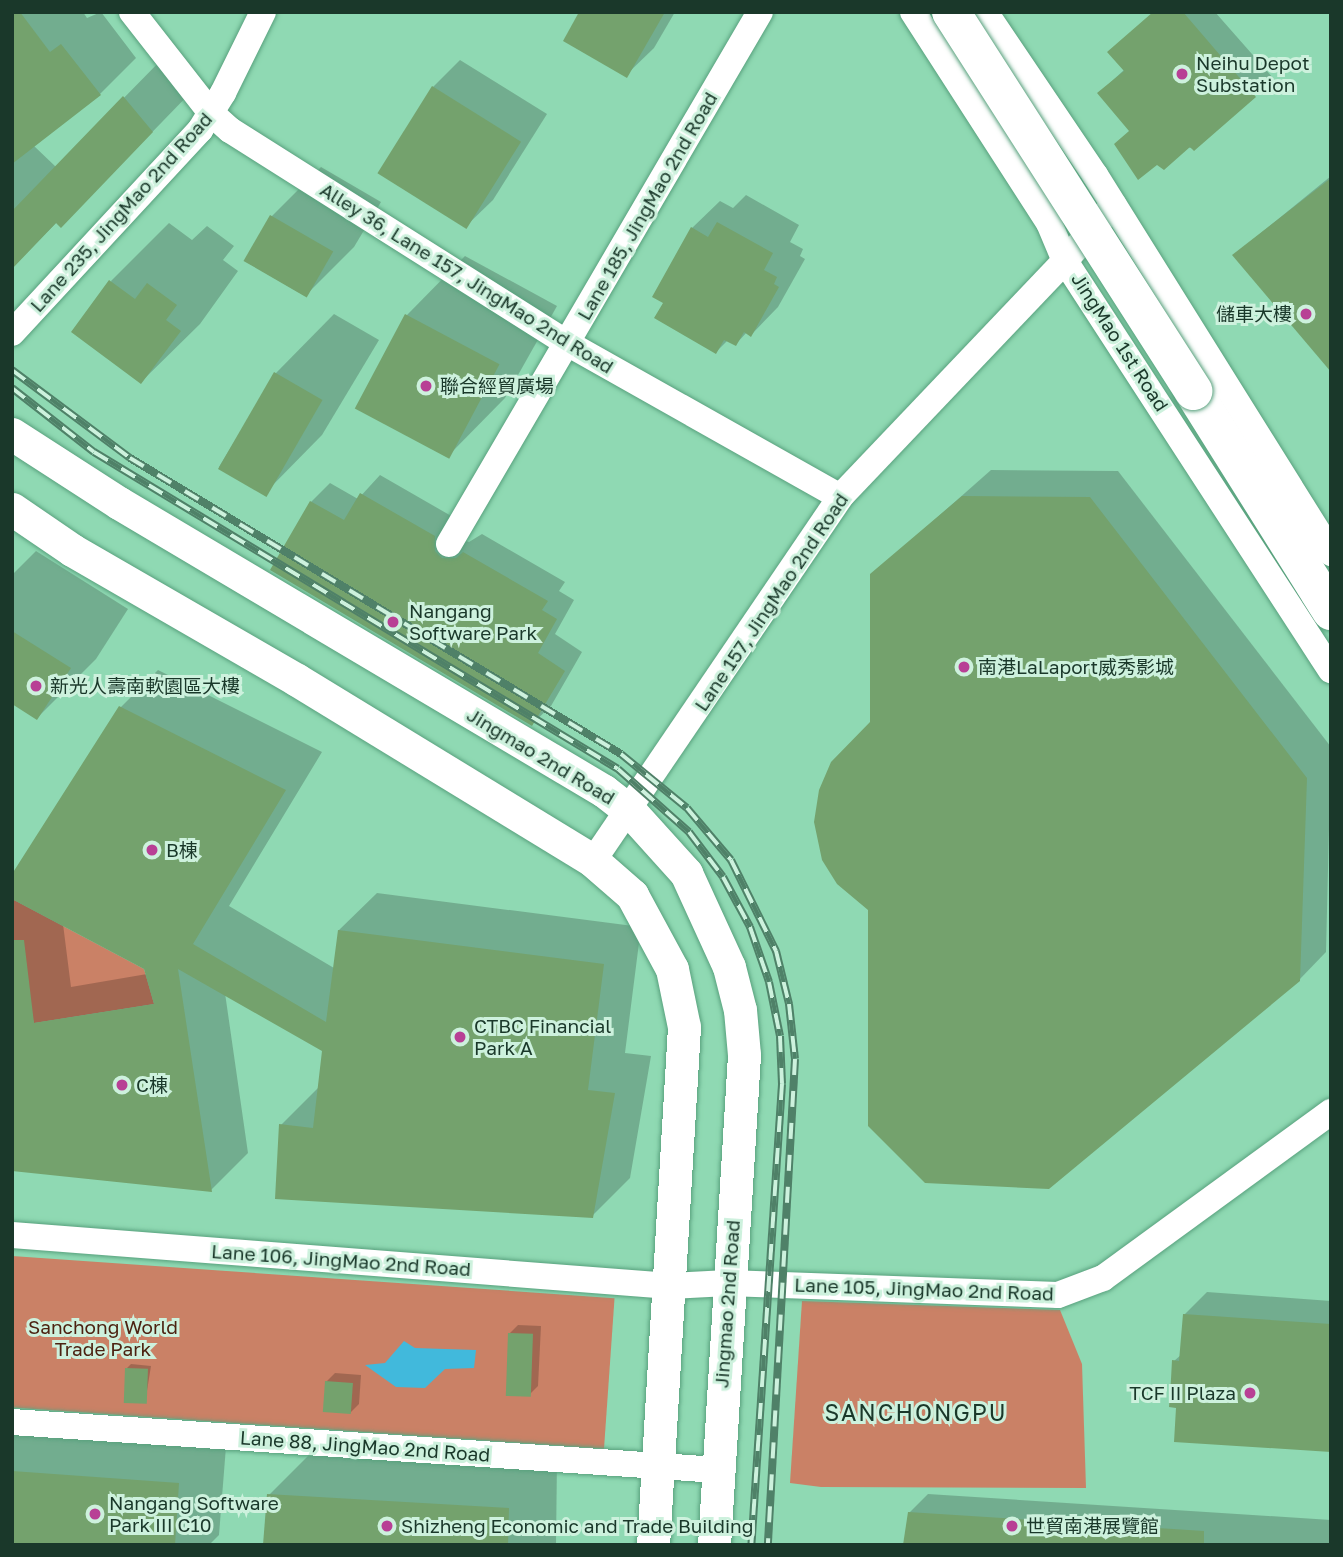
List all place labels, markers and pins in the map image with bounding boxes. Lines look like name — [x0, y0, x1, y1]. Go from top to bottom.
place label: Neihu Depot Substation — [1196, 52, 1309, 96]
marker: Neihu Depot Substation — [1174, 66, 1190, 82]
place label: 儲車大樓 — [1216, 303, 1292, 325]
marker: 儲車大樓 — [1298, 306, 1314, 322]
place label: 聯合經貿廣場 — [440, 375, 554, 397]
marker: 聯合經貿廣場 — [418, 378, 434, 394]
place label: Nangang Software Park — [409, 600, 537, 644]
marker: Nangang Software Park — [383, 612, 403, 632]
place label: 南港LaLaport威秀影城 — [978, 656, 1174, 678]
marker: 南港LaLaport威秀影城 — [956, 659, 972, 675]
place label: 新光人壽南軟園區大樓 — [50, 675, 240, 697]
marker: 新光人壽南軟園區大樓 — [28, 678, 44, 694]
place label: B棟 — [166, 839, 198, 861]
marker: B棟 — [144, 842, 160, 858]
place label: CTBC Financial Park A — [474, 1015, 611, 1059]
marker: CTBC Financial Park A — [452, 1029, 468, 1045]
place label: C棟 — [136, 1074, 168, 1096]
marker: C棟 — [114, 1077, 130, 1093]
place label: TCF II Plaza — [1129, 1382, 1236, 1404]
marker: TCF II Plaza — [1242, 1385, 1258, 1401]
place label: Nangang Software Park III C10 — [109, 1492, 279, 1536]
marker: Nangang Software Park III C10 — [87, 1506, 103, 1522]
place label: Shizheng Economic and Trade Building — [401, 1515, 753, 1537]
place label: 世貿南港展覽館 — [1026, 1515, 1159, 1537]
marker: Shizheng Economic and Trade Building — [379, 1518, 395, 1534]
marker: 世貿南港展覽館 — [1004, 1518, 1020, 1534]

